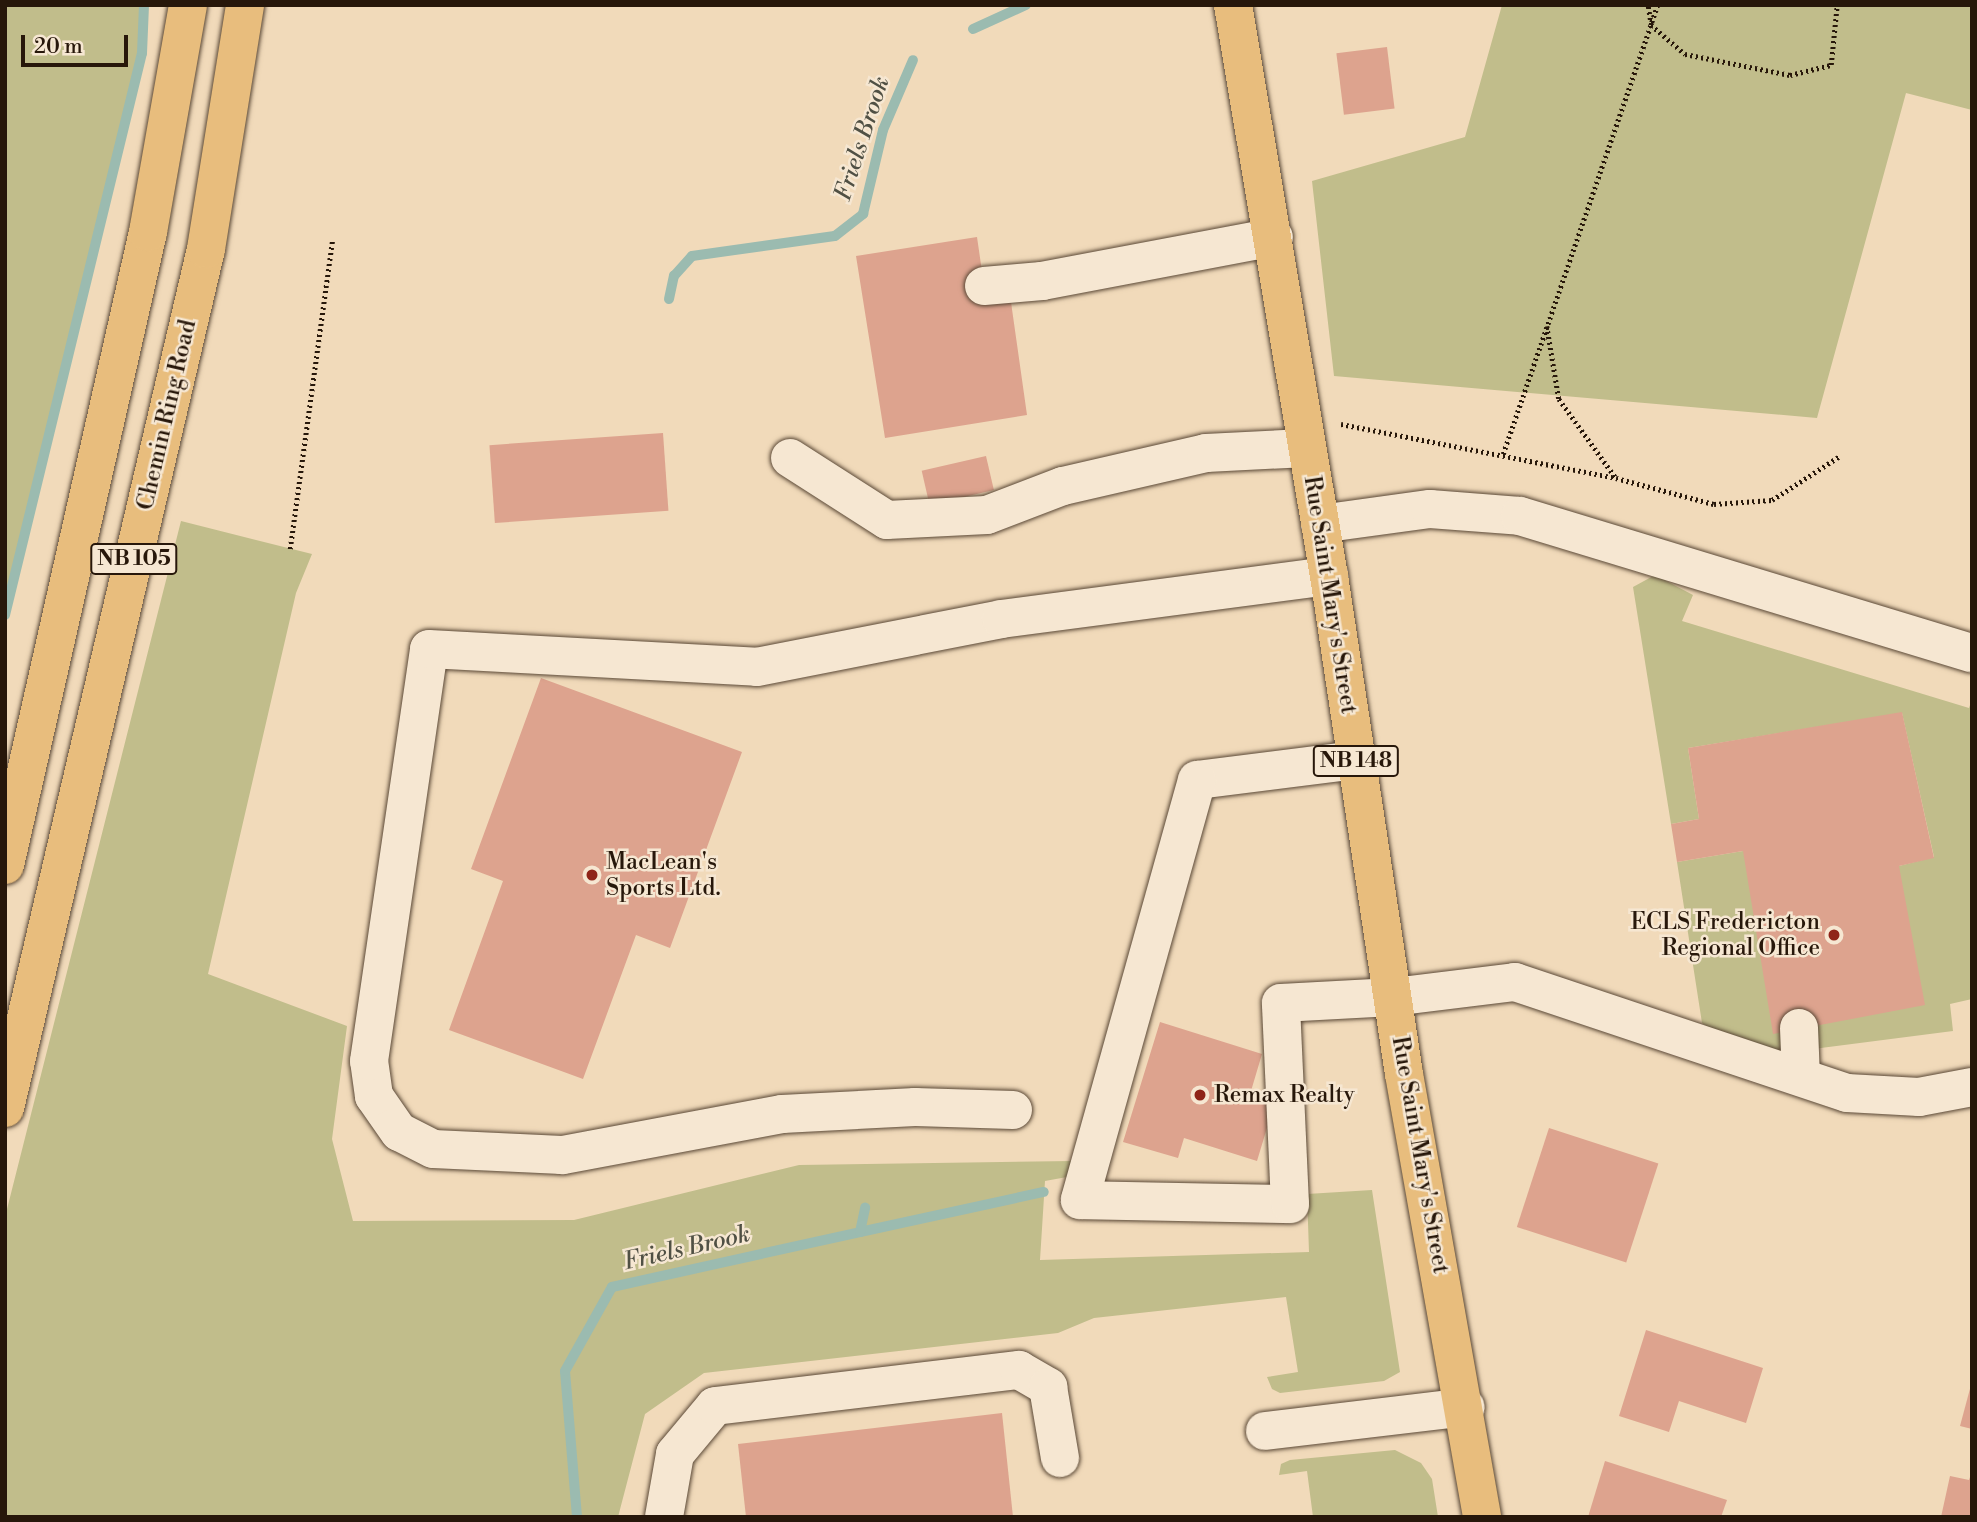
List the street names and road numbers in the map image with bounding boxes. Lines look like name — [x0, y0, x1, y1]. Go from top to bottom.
street label: Chemin Ring Road — [132, 317, 202, 513]
street label: Rue Saint Mary's Street — [1298, 474, 1362, 716]
road number: NB 105 — [90, 542, 178, 576]
road number: NB 148 — [1312, 744, 1400, 778]
street label: Rue Saint Mary's Street — [1386, 1034, 1454, 1276]

